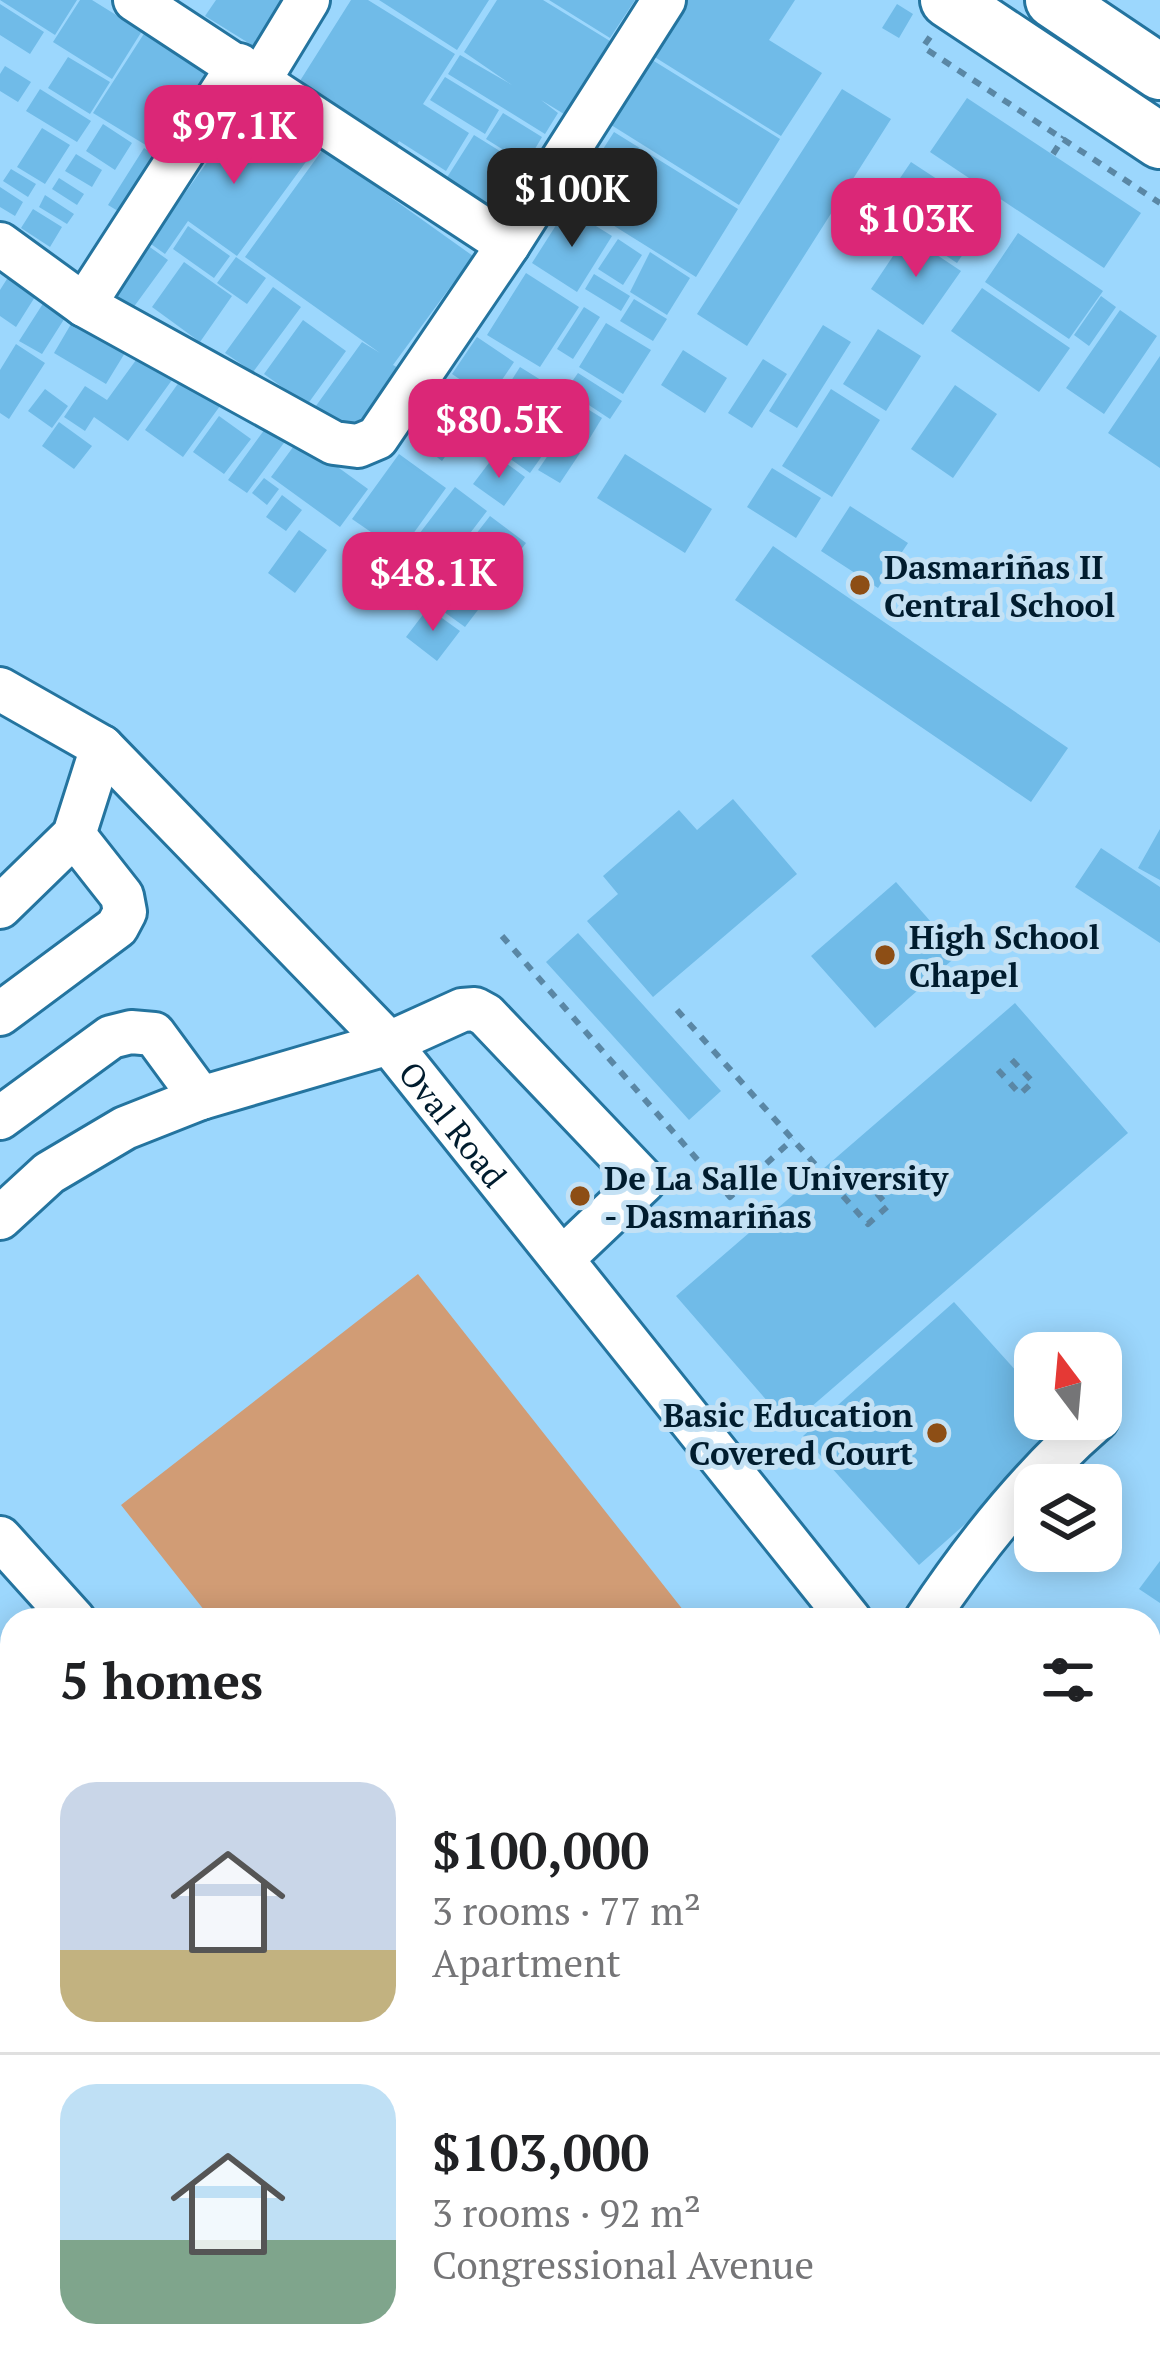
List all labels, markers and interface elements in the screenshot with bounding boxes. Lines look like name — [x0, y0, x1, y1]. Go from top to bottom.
pin: $97.1K — [136, 85, 332, 187]
text: $97.1K — [171, 98, 297, 150]
pin: $100K — [488, 148, 656, 250]
text: $100K — [514, 161, 630, 213]
pin: $103K — [832, 178, 1000, 280]
text: $103K — [858, 191, 974, 243]
pin: $80.5K — [401, 379, 597, 481]
text: $80.5K — [435, 392, 563, 444]
pin: $48.1K — [335, 532, 531, 634]
text: $48.1K — [369, 545, 497, 597]
place label: Dasmariñas II Central School — [884, 545, 1115, 626]
marker: Dasmariñas II Central School — [847, 572, 873, 598]
place label: High School Chapel — [909, 915, 1100, 996]
marker: High School Chapel — [872, 942, 898, 968]
street label: Oval Road — [390, 1052, 517, 1196]
place label: De La Salle University - Dasmariñas — [604, 1156, 949, 1237]
marker: De La Salle University - Dasmariñas — [567, 1183, 593, 1209]
north arrow — [1014, 1332, 1122, 1440]
map controls — [1014, 1332, 1122, 1572]
place label: Basic Education Covered Court — [663, 1393, 913, 1474]
marker: Basic Education Covered Court — [924, 1420, 950, 1446]
button: layers — [1014, 1464, 1122, 1572]
text: 5 homes — [60, 1646, 263, 1714]
icon: filters — [1035, 1647, 1101, 1713]
text: $100,000 — [432, 1816, 649, 1884]
icon: home — [156, 1830, 300, 1974]
text: 3 rooms · 77 m² — [432, 1884, 701, 1936]
text: Apartment — [432, 1936, 621, 1988]
text: $103,000 — [432, 2118, 649, 2186]
icon: home — [156, 2132, 300, 2276]
text: 3 rooms · 92 m² — [432, 2186, 701, 2238]
text: Congressional Avenue — [432, 2238, 814, 2290]

